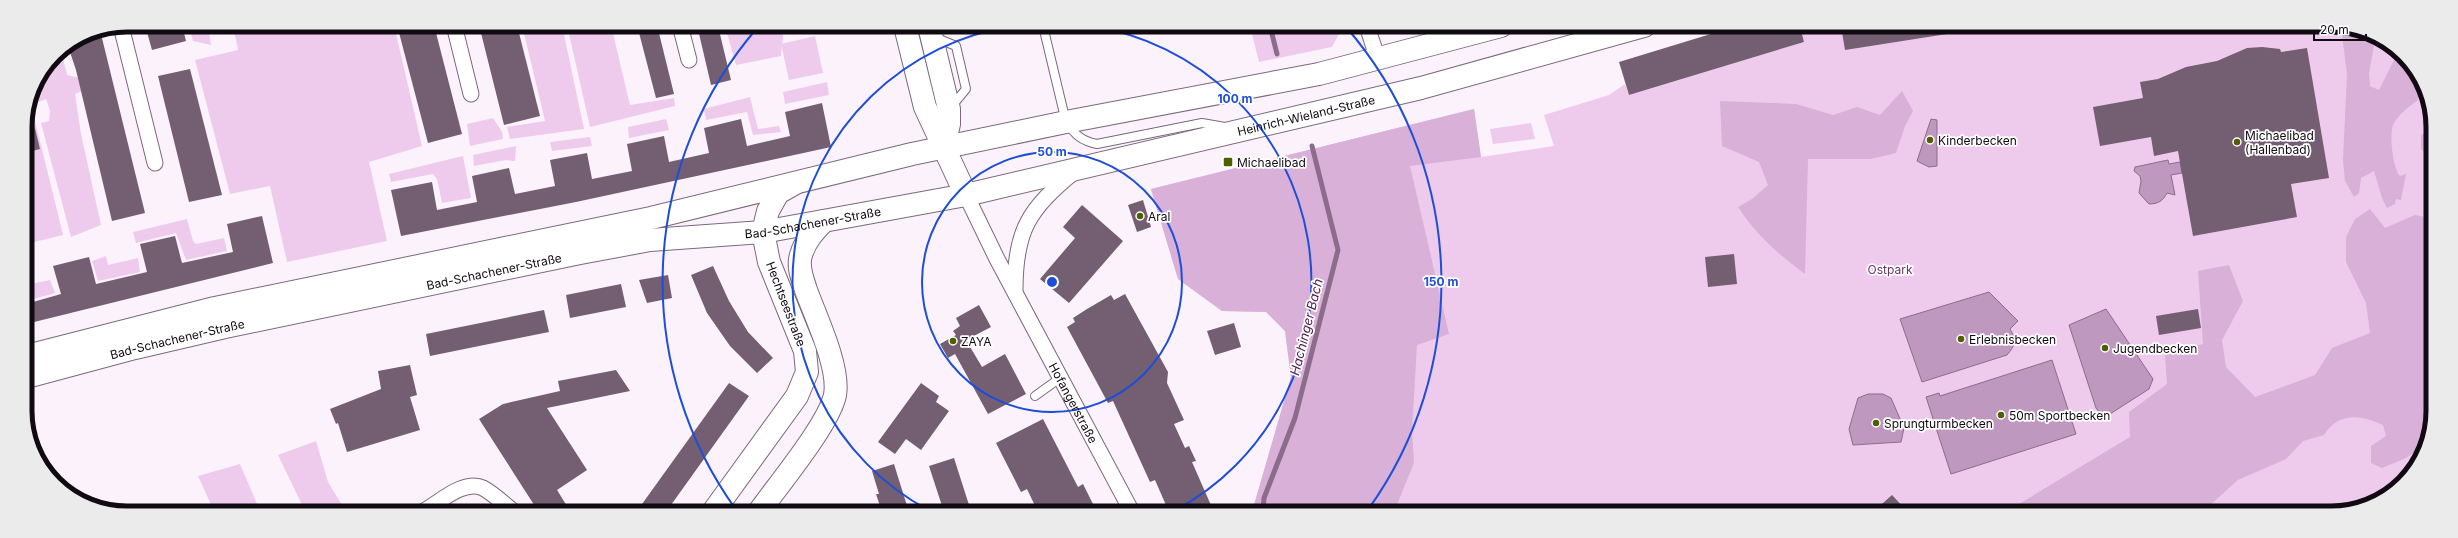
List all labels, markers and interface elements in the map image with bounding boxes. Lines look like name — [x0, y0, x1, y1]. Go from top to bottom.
scale bar — [2314, 16, 2366, 42]
text: 20 m — [2320, 22, 2349, 37]
text: 100 m — [1217, 91, 1253, 106]
street label: Heinrich-Wieland-Straße — [1236, 92, 1376, 138]
place label: Michaelibad (Hallenbad) — [2245, 128, 2314, 157]
place label: Kinderbecken — [1938, 133, 2017, 148]
marker: Kinderbecken — [1925, 135, 1935, 145]
marker: Michaelibad (Hallenbad) — [2232, 137, 2242, 147]
text: 50 m — [1037, 144, 1067, 159]
place label: Michaelibad — [1237, 155, 1306, 170]
marker: Michaelibad — [1222, 156, 1234, 168]
street label: Bad-Schachener-Straße — [744, 203, 882, 241]
place label: Aral — [1148, 209, 1170, 224]
marker: Aral — [1135, 211, 1145, 221]
street label: Bad-Schachener-Straße — [425, 250, 563, 292]
street label: Hechtseestraße — [763, 259, 809, 349]
park label: Ostpark — [1868, 262, 1913, 277]
text: 150 m — [1424, 274, 1458, 289]
centre of rings — [1045, 275, 1059, 289]
water label: Hachinger Bach — [1286, 277, 1326, 377]
street label: Bad-Schachener-Straße — [108, 316, 246, 362]
place label: Erlebnisbecken — [1969, 332, 2056, 347]
place label: ZAYA — [961, 334, 991, 349]
marker: Erlebnisbecken — [1956, 334, 1966, 344]
marker: ZAYA — [948, 336, 958, 346]
place label: Jugendbecken — [2113, 341, 2197, 356]
marker: Jugendbecken — [2100, 343, 2110, 353]
street label: Hofangerstraße — [1046, 360, 1101, 446]
place label: 50m Sportbecken — [2009, 408, 2110, 423]
marker: 50m Sportbecken — [1996, 410, 2006, 420]
place label: Sprungturmbecken — [1884, 416, 1993, 431]
marker: Sprungturmbecken — [1871, 418, 1881, 428]

